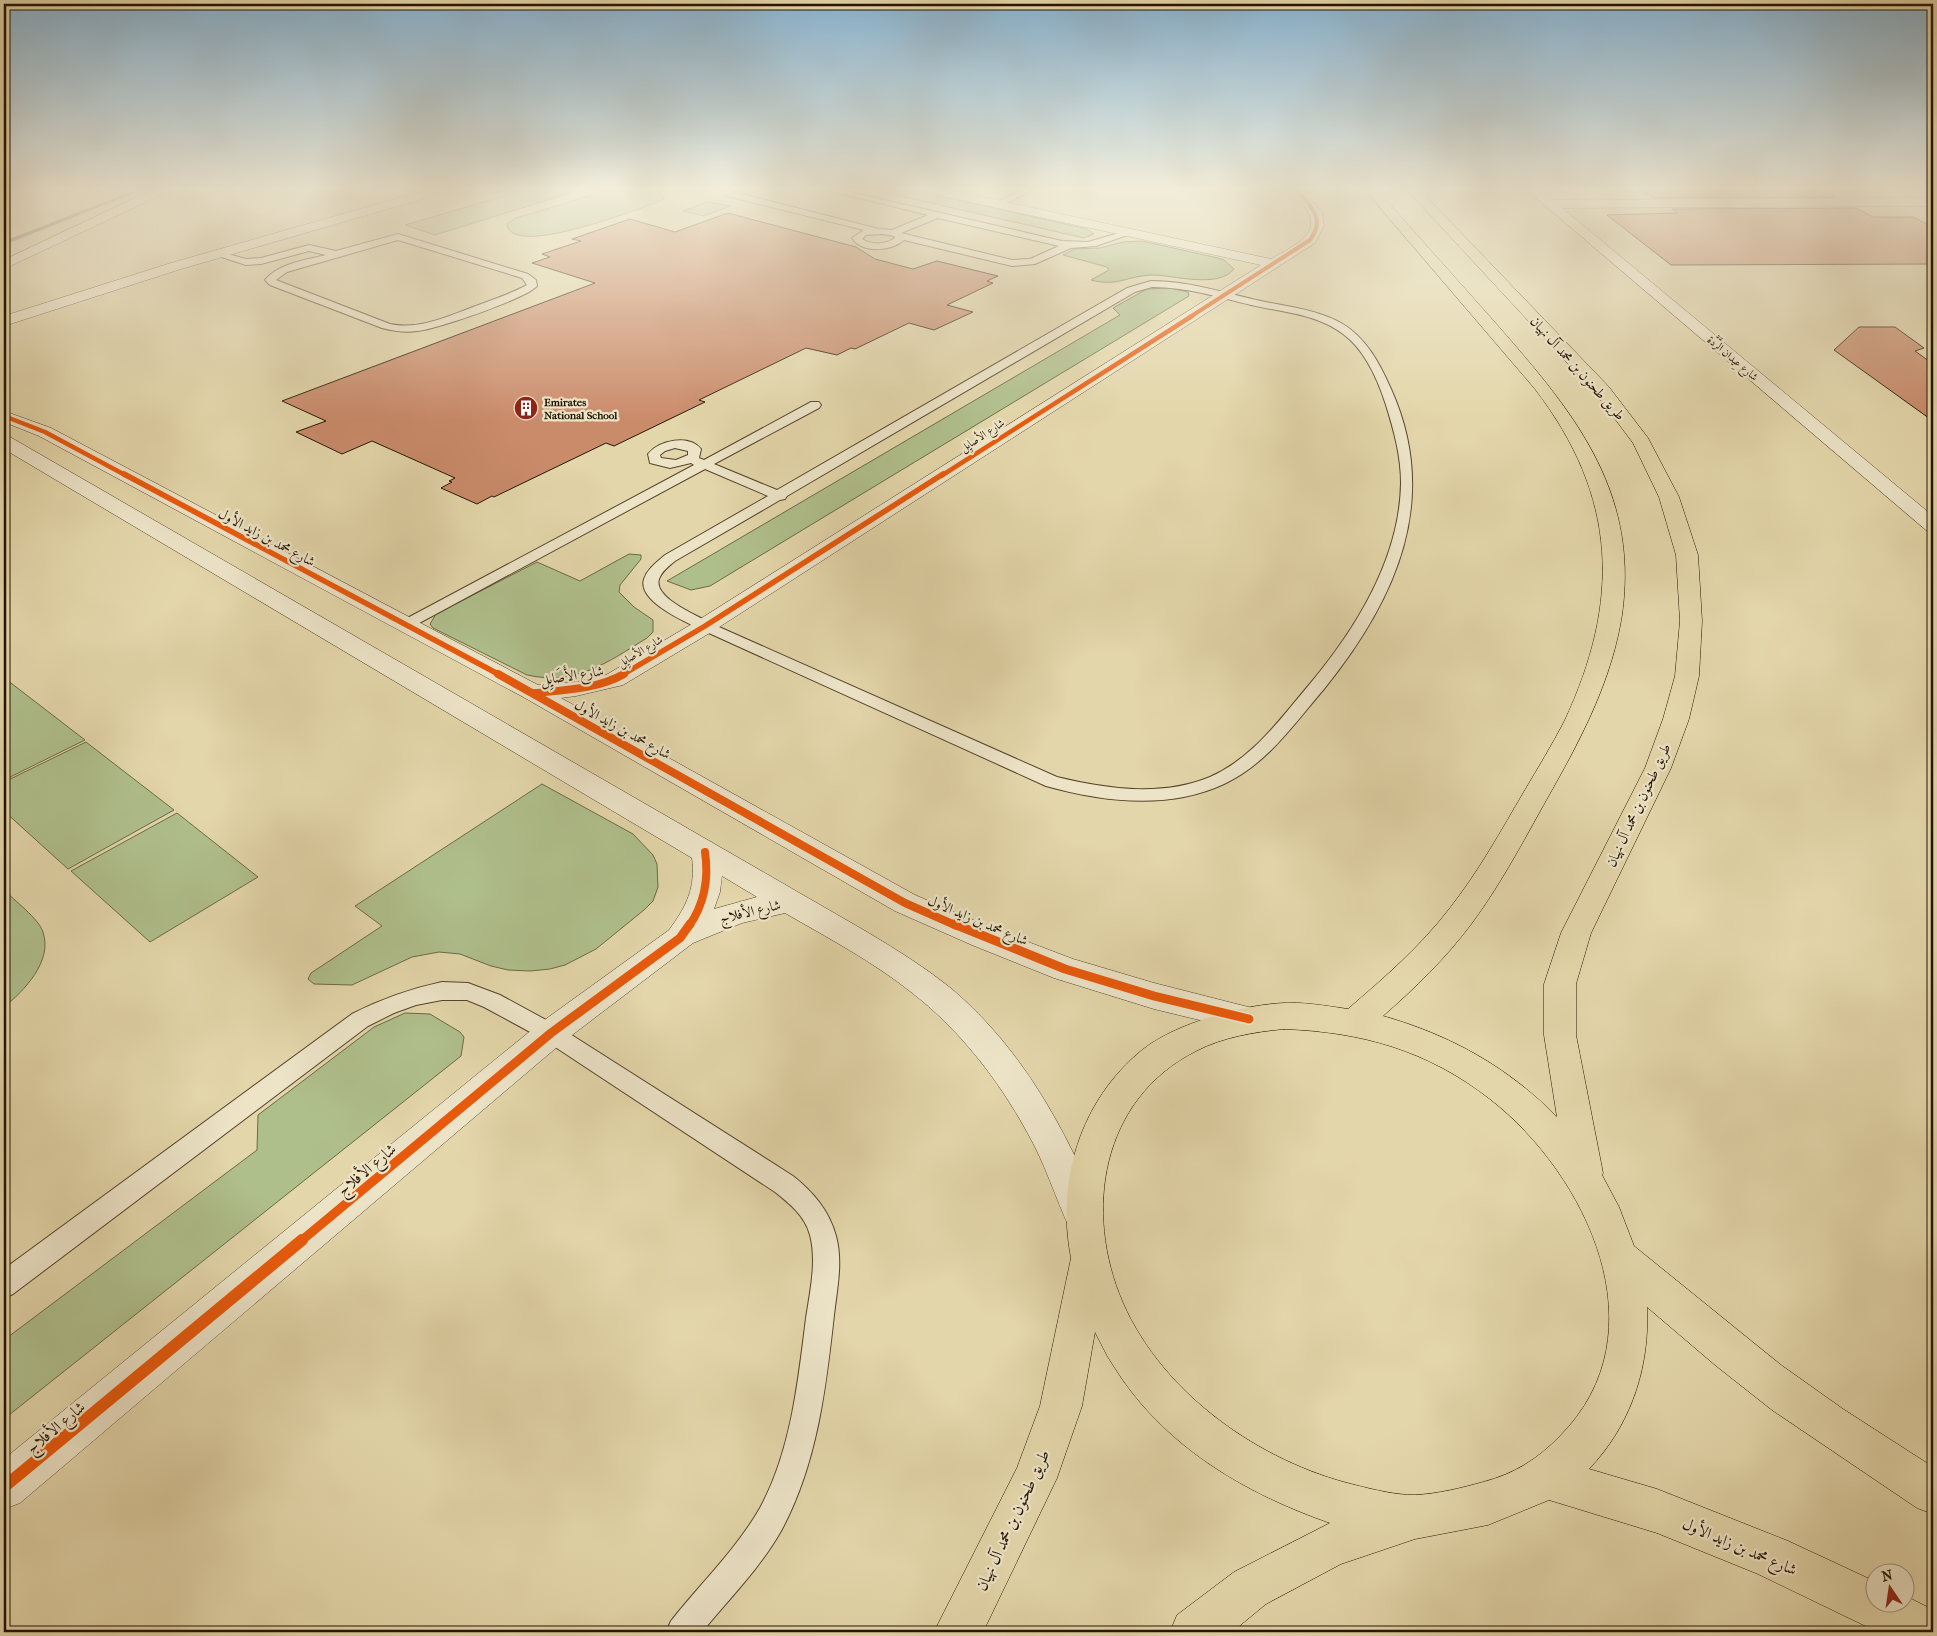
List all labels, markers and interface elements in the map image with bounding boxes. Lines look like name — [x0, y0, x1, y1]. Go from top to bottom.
street label: طريق طحنون بن محمد آل نهيان — [1526, 313, 1629, 425]
street label: شارع عِيدان الرَّدَّة — [1703, 331, 1763, 386]
building icon: Emirates National School — [513, 395, 539, 421]
place label: Emirates National School — [544, 396, 618, 422]
street label: شارع الأصايِل — [957, 415, 1009, 457]
street label: شارع محمد بن زايد الأول — [214, 503, 319, 573]
street label: شارع الأصايِل — [614, 631, 667, 673]
street label: شارع الأَصَايِل — [539, 659, 606, 692]
street label: شارع محمد بن زايد الأول — [570, 694, 675, 766]
street label: طريق طحنون بن محمد آل نهيان — [1602, 741, 1675, 870]
street label: شارع محمد بن زايد الأول — [924, 890, 1031, 952]
street label: شارع الأفلاج — [717, 894, 783, 931]
street label: شارع الأفلاج — [332, 1138, 403, 1203]
street label: شارع الأفلاج — [21, 1396, 92, 1461]
street label: طريق طحنون بن محمد آل نهيان — [971, 1447, 1054, 1594]
street label: شارع محمد بن زايد الأول — [1678, 1512, 1801, 1583]
north arrow — [1864, 1564, 1914, 1614]
text: N — [1880, 1566, 1895, 1585]

